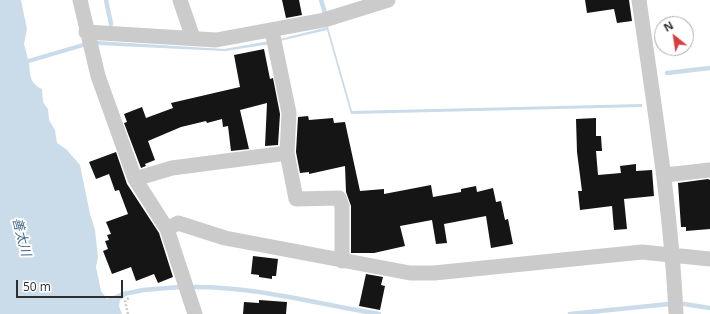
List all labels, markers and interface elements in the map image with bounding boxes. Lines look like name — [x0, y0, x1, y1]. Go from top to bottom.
north arrow — [654, 16, 694, 56]
text: N — [661, 17, 676, 35]
water label: 善太川 — [8, 216, 34, 258]
scale bar — [18, 272, 125, 298]
text: 50 m — [23, 278, 51, 295]

